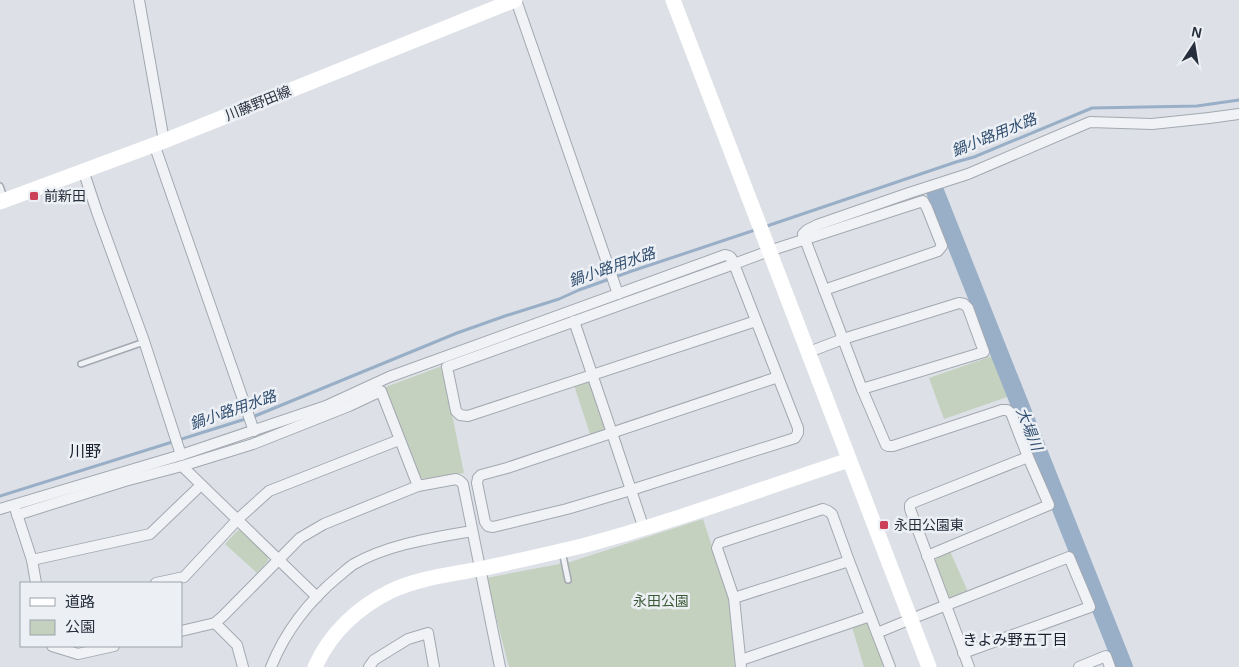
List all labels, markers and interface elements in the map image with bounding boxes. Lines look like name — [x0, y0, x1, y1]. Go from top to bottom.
north arrow — [1169, 20, 1219, 70]
text: N — [1190, 23, 1203, 41]
street label: 川藤野田線 — [223, 82, 293, 124]
water label: 鍋小路用水路 — [949, 109, 1041, 159]
place label: 前新田 — [44, 188, 86, 204]
marker: 前新田 — [28, 190, 40, 202]
water label: 鍋小路用水路 — [567, 243, 659, 289]
water label: 鍋小路用水路 — [188, 386, 280, 432]
water label: 大場川 — [1013, 405, 1047, 455]
district label: 川野 — [69, 443, 101, 460]
place label: 永田公園東 — [894, 517, 964, 533]
marker: 永田公園東 — [878, 519, 890, 531]
legend — [20, 582, 182, 647]
text: 道路 — [65, 593, 95, 610]
park label: 永田公園 — [633, 593, 689, 609]
text: 公園 — [65, 618, 95, 635]
district label: きよみ野五丁目 — [962, 631, 1068, 648]

